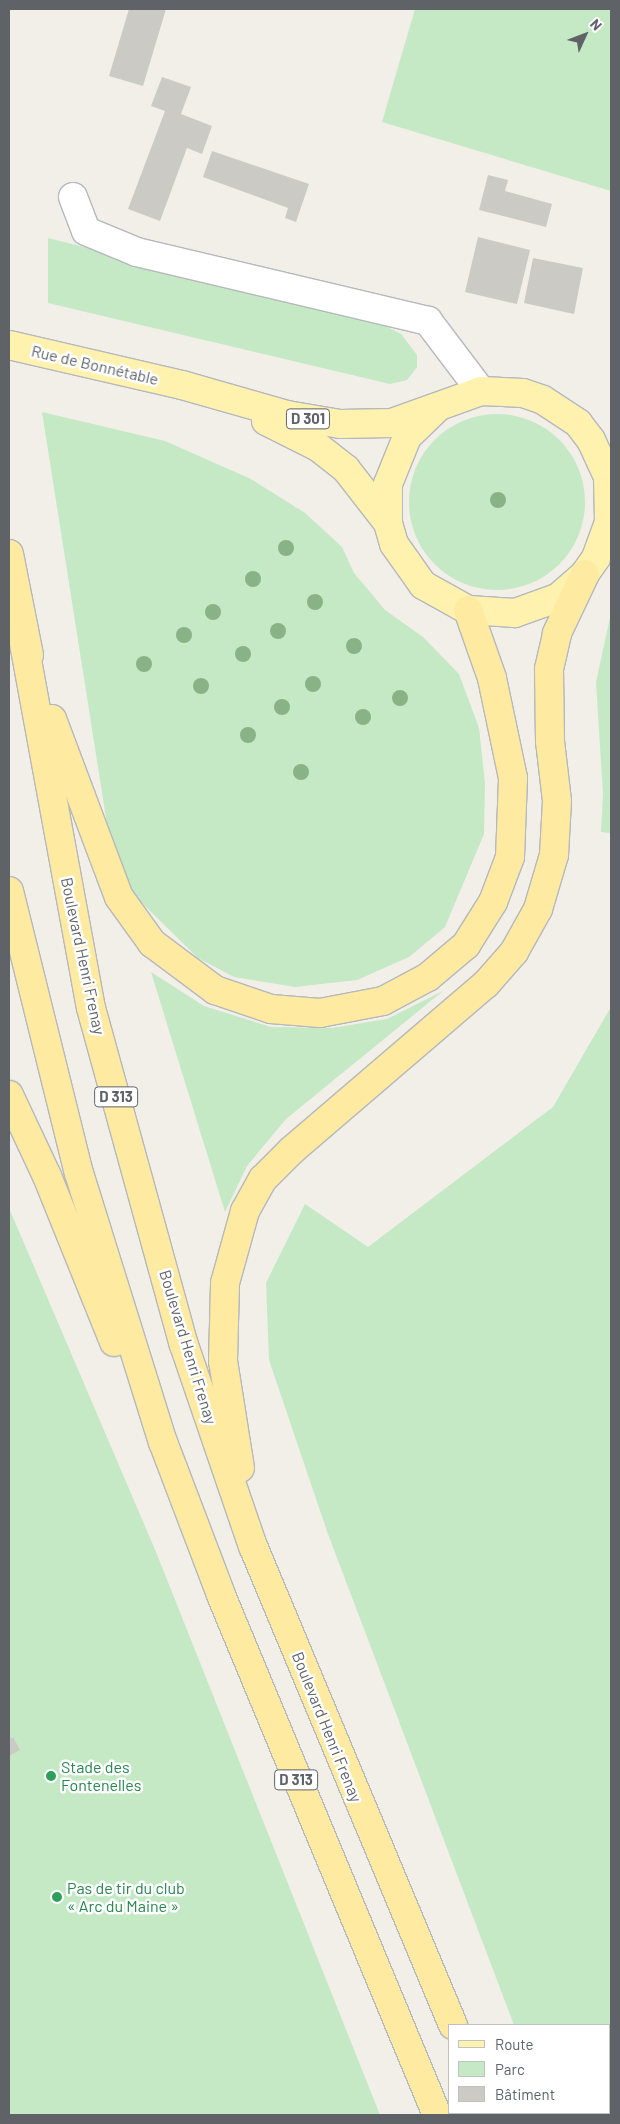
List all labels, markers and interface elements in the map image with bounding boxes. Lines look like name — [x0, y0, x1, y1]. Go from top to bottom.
north arrow — [560, 10, 610, 60]
text: N — [587, 15, 606, 34]
street label: Rue de Bonnétable — [30, 341, 160, 389]
road number: D 301 — [286, 406, 330, 432]
street label: Boulevard Henri Frenay — [57, 875, 109, 1037]
road number: D 313 — [94, 1084, 138, 1110]
street label: Boulevard Henri Frenay — [155, 1267, 221, 1427]
street label: Boulevard Henri Frenay — [288, 1649, 366, 1805]
place label: Stade des Fontenelles — [61, 1757, 141, 1795]
road number: D 313 — [274, 1768, 318, 1792]
marker: Stade des Fontenelles — [45, 1770, 57, 1782]
place label: Pas de tir du club « Arc du Maine » — [67, 1878, 185, 1916]
marker: Pas de tir du club « Arc du Maine » — [51, 1891, 63, 1903]
legend — [448, 2024, 610, 2114]
text: Route — [495, 2035, 534, 2053]
text: Parc — [495, 2060, 525, 2078]
text: Bâtiment — [495, 2085, 555, 2103]

